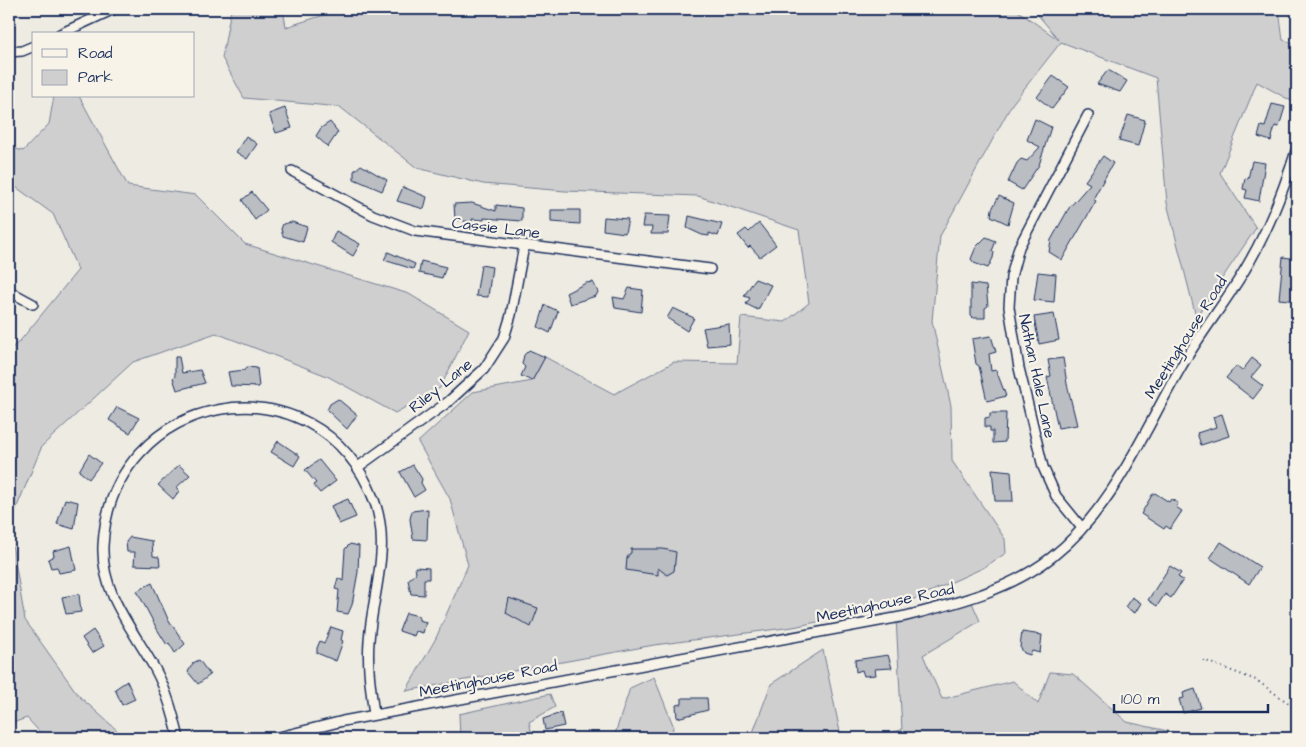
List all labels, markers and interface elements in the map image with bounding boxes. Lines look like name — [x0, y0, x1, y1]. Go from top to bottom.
legend — [32, 32, 195, 98]
text: Road — [78, 43, 113, 64]
text: Park — [78, 67, 113, 88]
street label: Cassie Lane — [450, 212, 542, 244]
street label: Meetinghouse Road — [1139, 272, 1233, 403]
street label: Nathan Hale Lane — [1013, 312, 1061, 441]
street label: Riley Lane — [404, 353, 478, 419]
street label: Meetinghouse Road — [814, 578, 956, 629]
street label: Meetinghouse Road — [417, 655, 559, 704]
scale bar — [1114, 682, 1267, 714]
text: 100 m — [1121, 689, 1160, 710]

